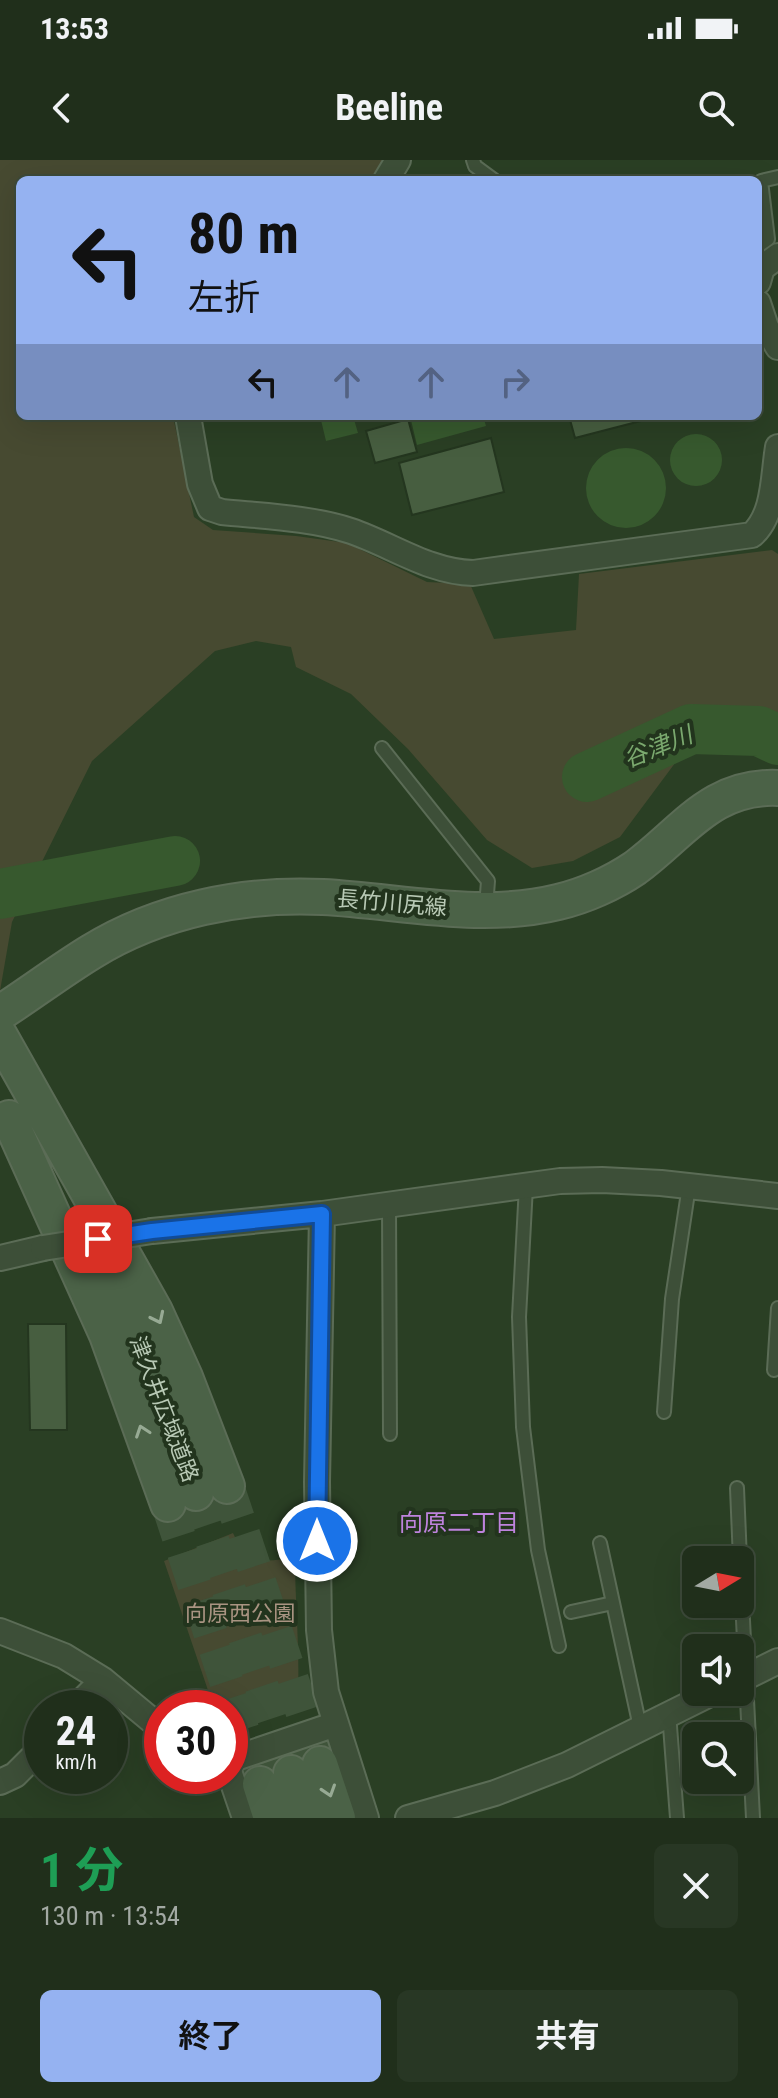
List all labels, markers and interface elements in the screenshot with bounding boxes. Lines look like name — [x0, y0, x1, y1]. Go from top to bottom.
text: 13:53 — [40, 11, 109, 46]
icon: back — [40, 86, 84, 130]
icon: search — [694, 86, 738, 130]
text: Beeline — [335, 87, 443, 129]
text: 80 m — [188, 201, 299, 267]
icon: left — [56, 208, 160, 312]
text: 左折 — [188, 277, 260, 319]
icon: left — [241, 360, 285, 404]
icon: ahead — [325, 360, 369, 404]
icon: ahead — [409, 360, 453, 404]
icon: right — [493, 360, 537, 404]
water label: 谷津川 — [619, 719, 699, 773]
street label: 長竹川尻線 — [336, 886, 448, 920]
pin — [64, 1205, 132, 1273]
icon: arrive — [76, 1217, 120, 1261]
one-way arrow — [148, 1309, 164, 1324]
street label: 津久井広域道路 — [125, 1333, 203, 1485]
one-way arrow — [136, 1425, 152, 1439]
position arrow — [275, 1499, 359, 1583]
district label: 向原二丁目 — [399, 1509, 519, 1537]
north arrow — [682, 1546, 754, 1618]
map controls — [682, 1546, 754, 1794]
park label: 向原西公園 — [185, 1601, 295, 1626]
button: sound — [682, 1634, 754, 1706]
speed limit sign: 30 — [144, 1690, 248, 1794]
text: 24 — [56, 1708, 96, 1755]
button: search — [682, 1722, 754, 1794]
text: km/h — [55, 1750, 97, 1774]
one-way arrow — [320, 1783, 336, 1797]
text: 1 分 — [40, 1842, 123, 1899]
button: close — [654, 1844, 738, 1928]
text: 130 m · 13:54 — [40, 1901, 180, 1931]
button: 終了 — [40, 1990, 381, 2082]
button: 共有 — [397, 1990, 738, 2082]

